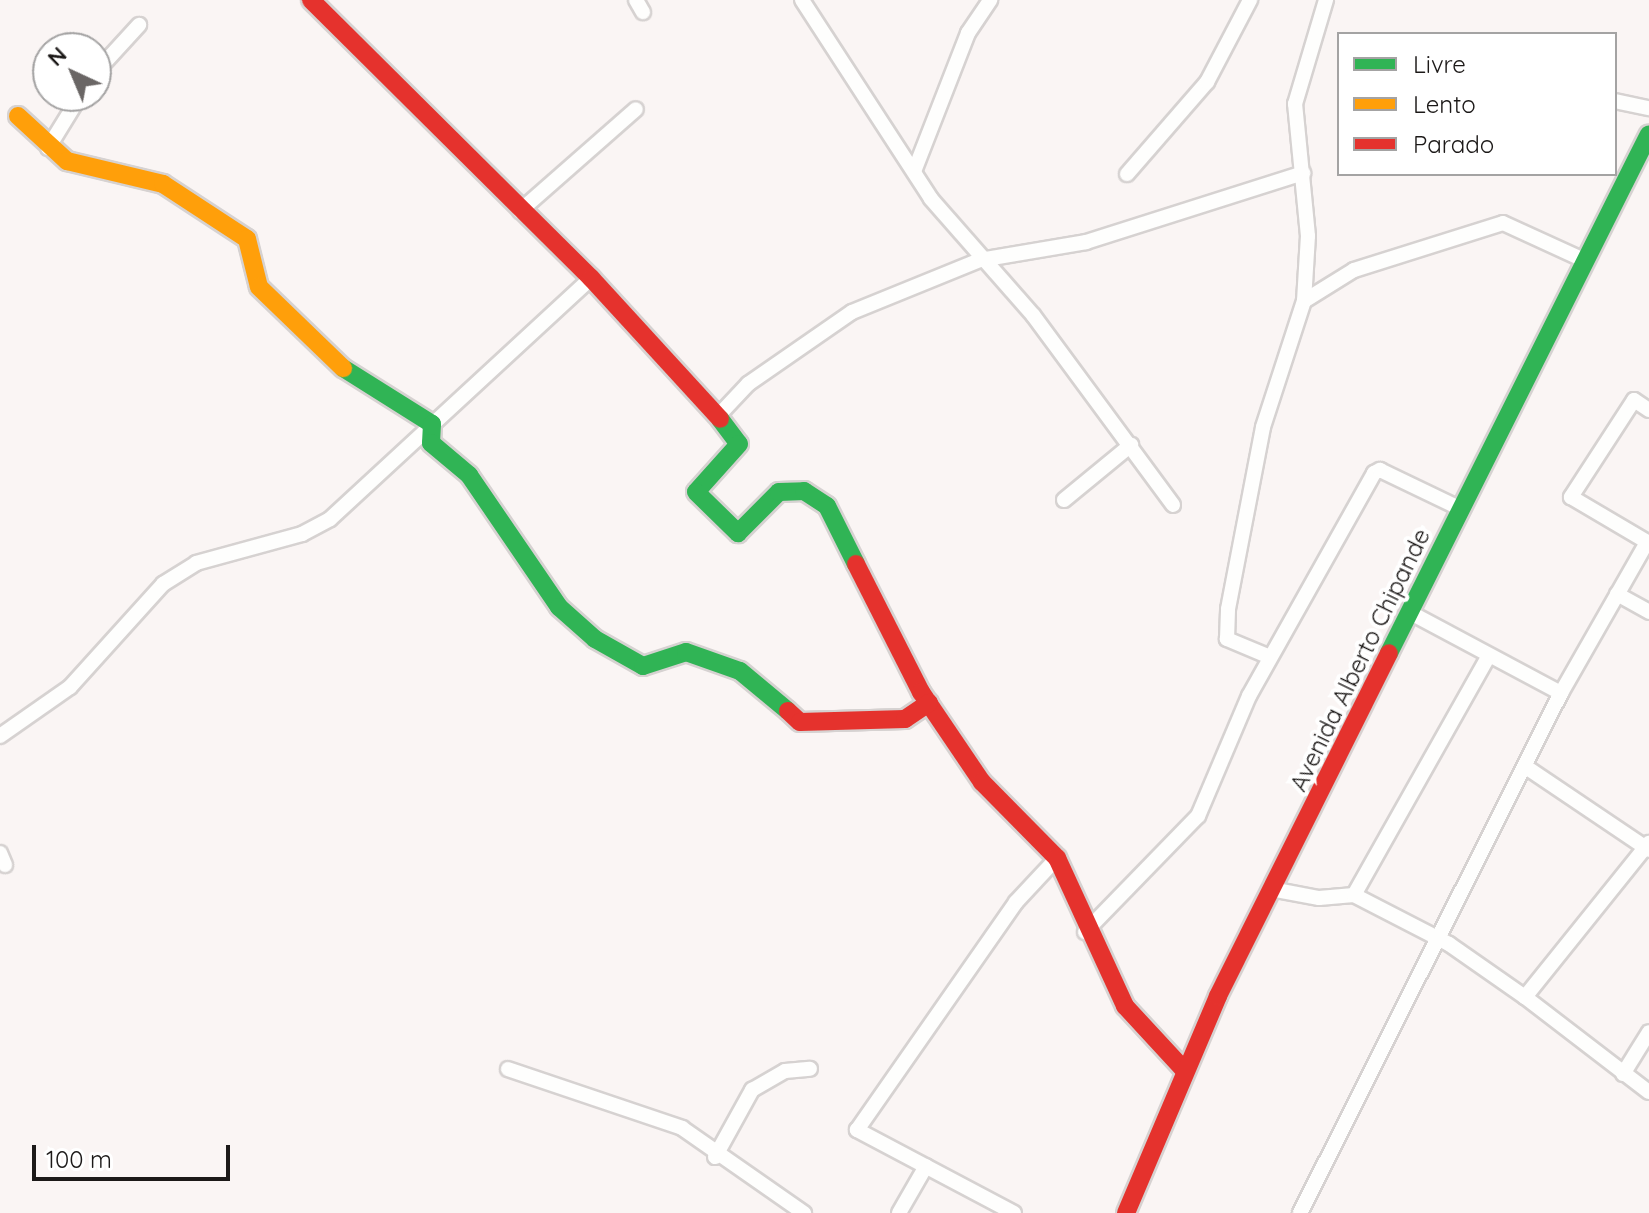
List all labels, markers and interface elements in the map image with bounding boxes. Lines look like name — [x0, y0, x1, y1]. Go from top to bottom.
north arrow — [32, 32, 112, 112]
legend — [1337, 32, 1617, 176]
text: N — [41, 40, 72, 72]
text: Livre — [1413, 49, 1466, 79]
text: Lento — [1413, 89, 1476, 119]
text: Parado — [1413, 129, 1494, 159]
street label: Avenida Alberto Chipande — [1284, 524, 1436, 796]
scale bar — [36, 1129, 234, 1179]
text: 100 m — [46, 1144, 112, 1174]

